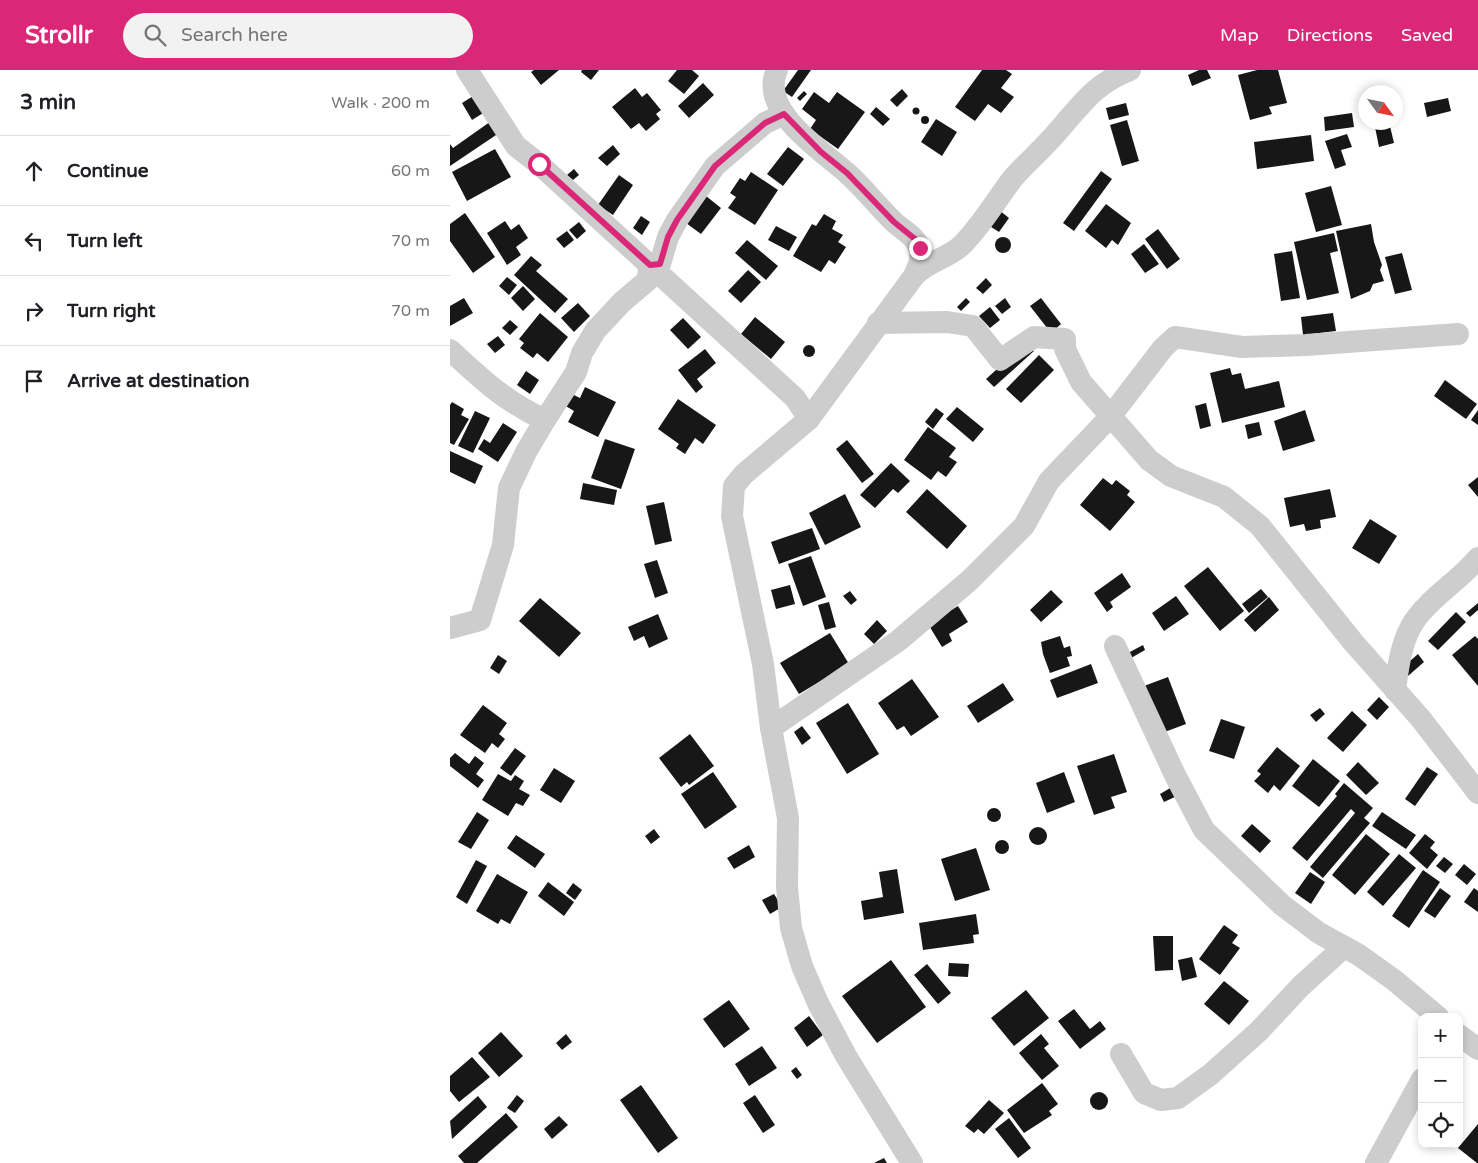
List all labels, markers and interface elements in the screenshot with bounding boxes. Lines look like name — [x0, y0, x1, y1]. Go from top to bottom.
search box — [123, 13, 473, 58]
text: Strollr — [25, 21, 93, 50]
icon: search — [141, 21, 169, 49]
text: Search here — [181, 24, 288, 46]
text: Map — [1220, 24, 1259, 46]
text: Directions — [1287, 24, 1373, 46]
text: Saved — [1401, 24, 1453, 46]
north arrow — [1358, 85, 1403, 130]
text: 3 min — [20, 90, 76, 115]
text: Walk · 200 m — [331, 93, 430, 113]
route start — [528, 153, 551, 176]
icon: ahead — [20, 157, 48, 185]
text: Continue — [67, 160, 149, 182]
text: 60 m — [391, 161, 430, 181]
icon: left — [20, 227, 48, 255]
text: Turn left — [67, 230, 143, 252]
text: 70 m — [391, 231, 430, 251]
route end — [909, 237, 932, 260]
icon: right — [20, 297, 48, 325]
text: Turn right — [67, 300, 155, 322]
text: 70 m — [391, 301, 430, 321]
icon: arrive — [20, 367, 48, 395]
text: Arrive at destination — [67, 370, 250, 392]
map controls — [1418, 1013, 1463, 1148]
button: + — [1418, 1013, 1463, 1058]
button: − — [1418, 1058, 1463, 1103]
button: locate — [1418, 1103, 1463, 1148]

